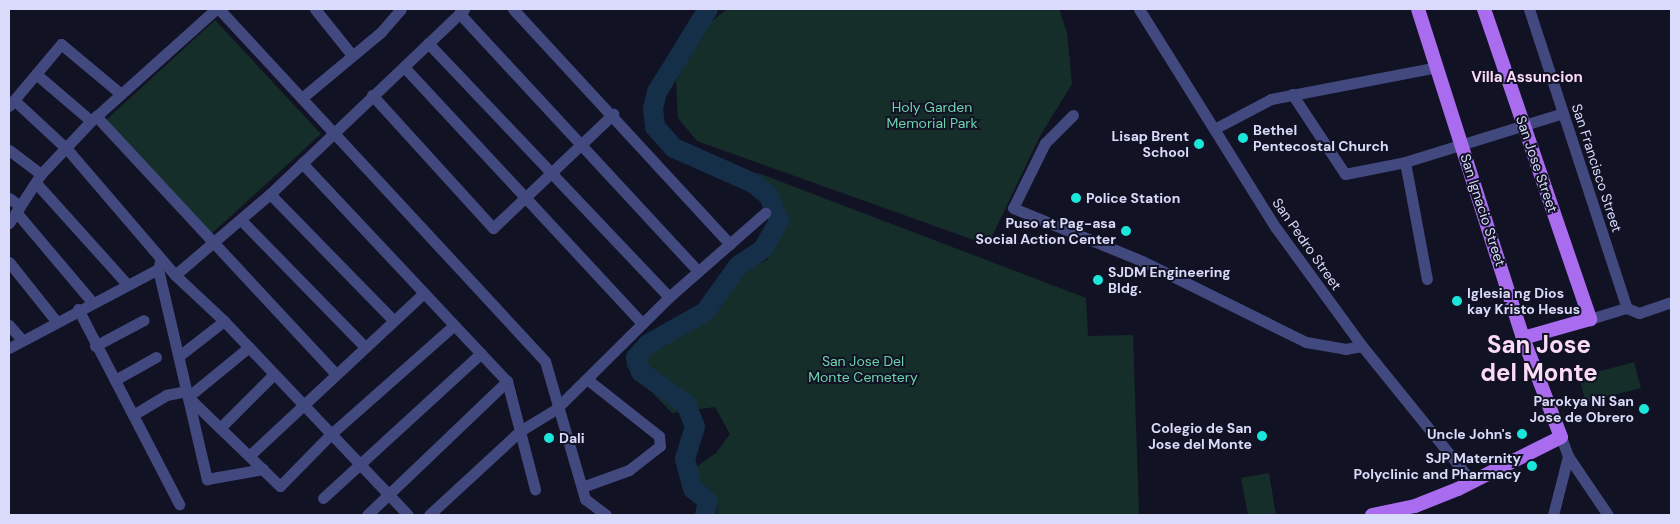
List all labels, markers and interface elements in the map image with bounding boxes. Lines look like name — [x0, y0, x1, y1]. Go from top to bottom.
district label: Villa Assuncion — [1471, 69, 1583, 87]
park label: Holy Garden Memorial Park — [886, 99, 978, 132]
street label: San Francisco Street — [1568, 102, 1626, 234]
street label: San Jose Street — [1513, 113, 1561, 215]
place label: Bethel Pentecostal Church — [1253, 122, 1389, 154]
place label: Lisap Brent School — [1112, 128, 1189, 160]
marker: Bethel Pentecostal Church — [1237, 132, 1249, 144]
marker: Lisap Brent School — [1193, 138, 1205, 150]
street label: San Ignacio Street — [1457, 152, 1509, 268]
place label: Police Station — [1086, 190, 1180, 206]
marker: Police Station — [1070, 192, 1082, 204]
street label: San Pedro Street — [1269, 195, 1345, 293]
place label: Puso at Pag-asa Social Action Center — [976, 215, 1116, 248]
marker: Puso at Pag-asa Social Action Center — [1120, 225, 1132, 237]
place label: SJDM Engineering Bldg. — [1108, 264, 1231, 296]
marker: SJDM Engineering Bldg. — [1092, 274, 1104, 286]
place label: Iglesia ng Dios kay Kristo Hesus — [1467, 285, 1580, 318]
marker: Iglesia ng Dios kay Kristo Hesus — [1451, 295, 1463, 307]
district label: San Jose del Monte — [1480, 331, 1598, 387]
park label: San Jose Del Monte Cemetery — [808, 353, 918, 386]
place label: Parokya Ni San Jose de Obrero — [1529, 393, 1634, 426]
marker: Parokya Ni San Jose de Obrero — [1638, 403, 1650, 415]
place label: Colegio de San Jose del Monte — [1148, 420, 1252, 452]
place label: Uncle John's — [1427, 426, 1512, 442]
marker: Uncle John's — [1516, 428, 1528, 440]
place label: Dali — [559, 430, 585, 446]
marker: Colegio de San Jose del Monte — [1256, 430, 1268, 442]
marker: Dali — [543, 432, 555, 444]
place label: SJP Maternity Polyclinic and Pharmacy — [1353, 450, 1521, 482]
marker: SJP Maternity Polyclinic and Pharmacy — [1525, 459, 1539, 473]

